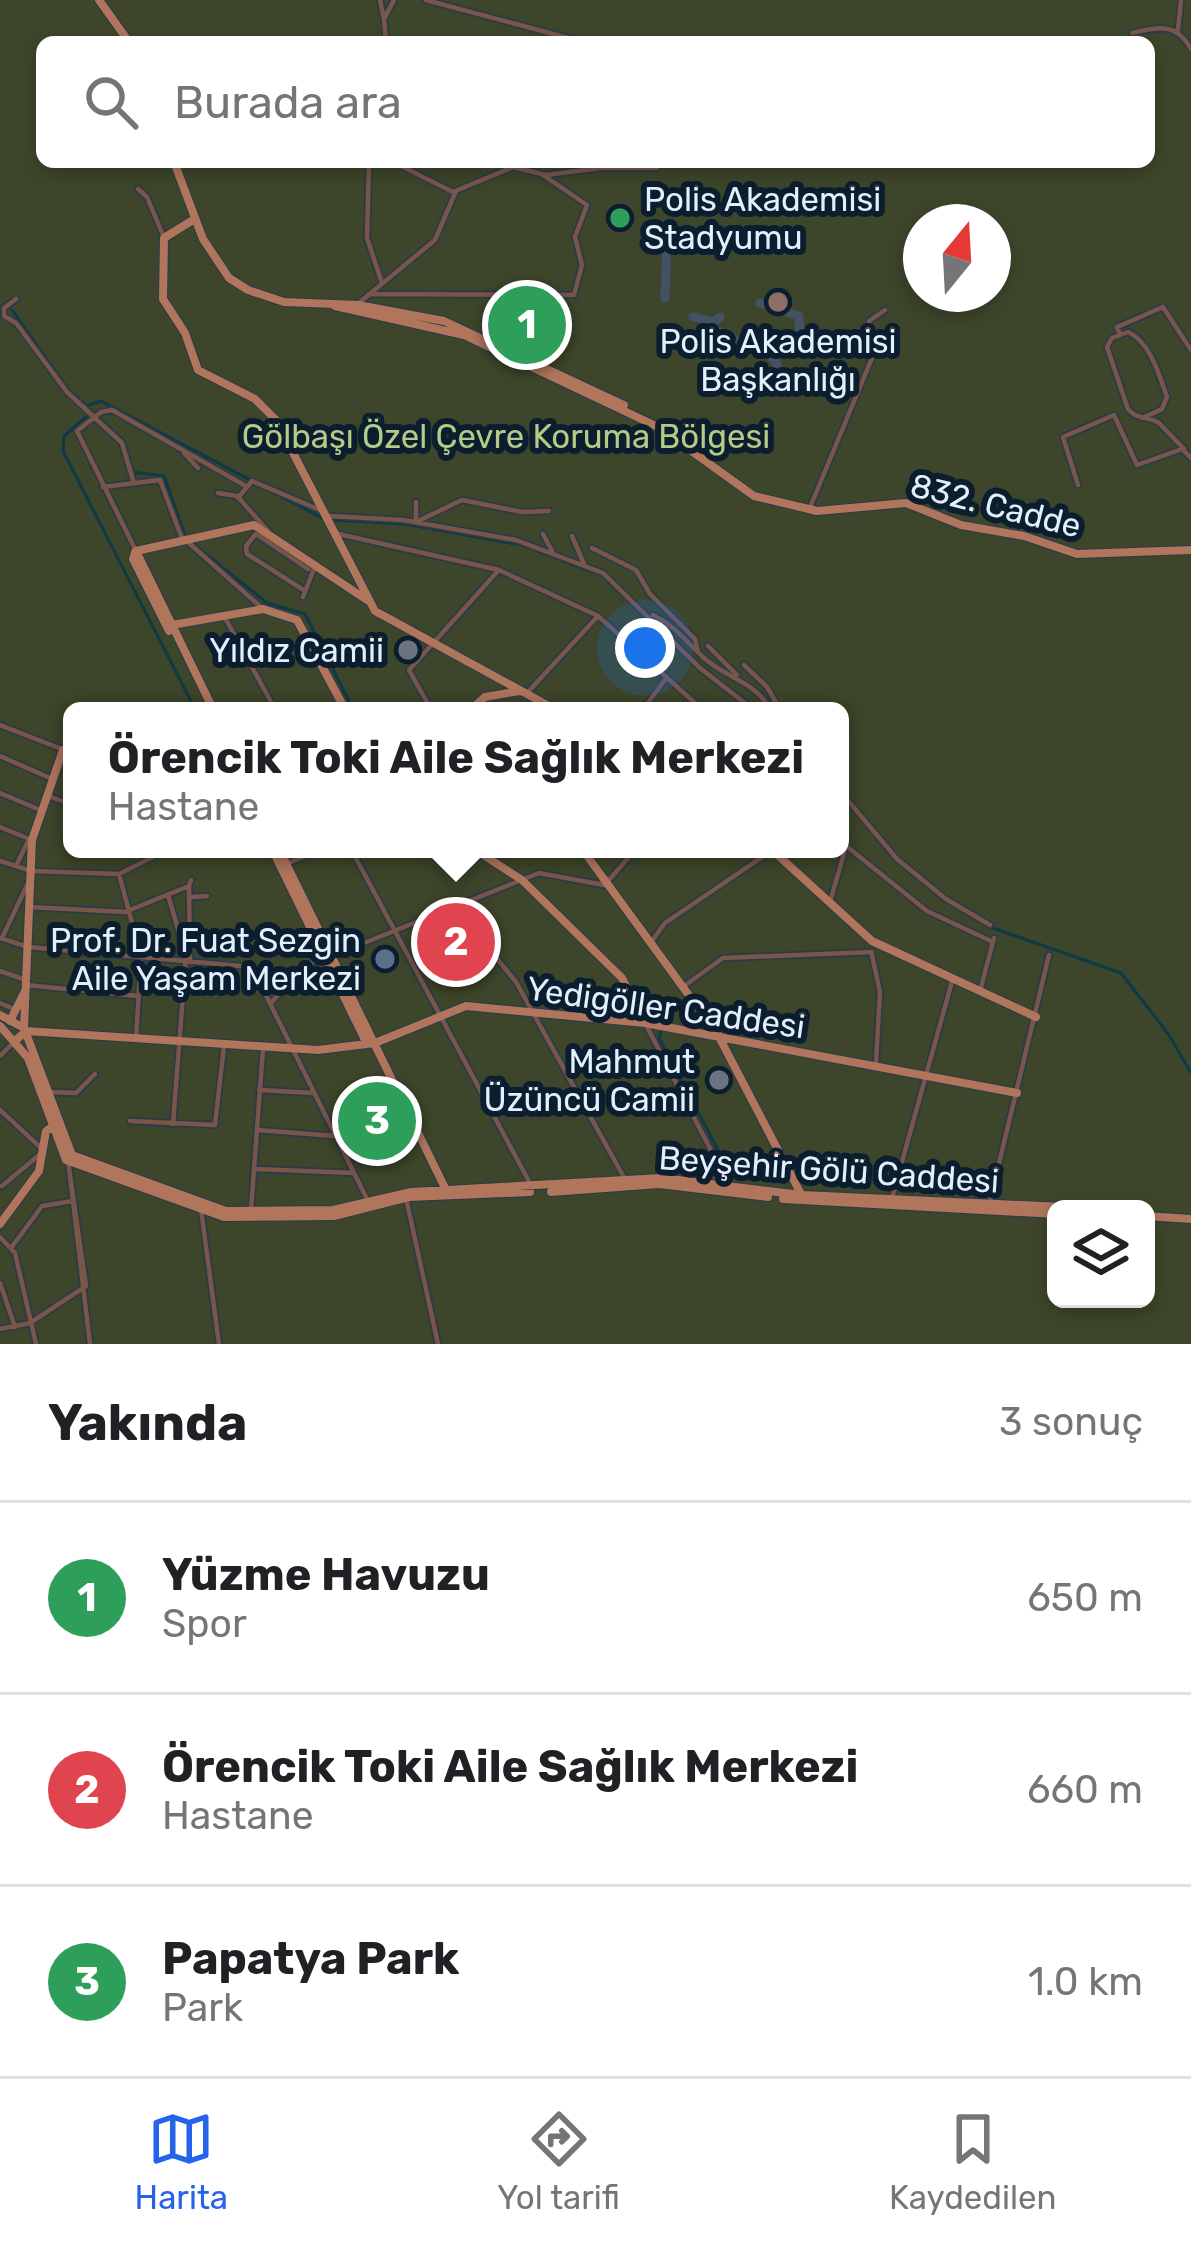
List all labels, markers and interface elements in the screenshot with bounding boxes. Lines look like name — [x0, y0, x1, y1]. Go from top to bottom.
search box — [36, 36, 1155, 168]
icon: search — [78, 69, 144, 135]
text: Burada ara — [174, 76, 402, 129]
place label: Polis Akademisi Stadyumu — [644, 180, 881, 257]
north arrow — [903, 204, 1011, 312]
marker: Polis Akademisi Stadyumu — [607, 205, 633, 231]
pin: 1 — [488, 280, 566, 370]
marker: Polis Akademisi Başkanlığı — [765, 289, 791, 315]
place label: Polis Akademisi Başkanlığı — [659, 322, 897, 399]
park label: Gölbaşı Özel Çevre Koruma Bölgesi — [242, 417, 770, 456]
street label: 832. Cadde — [906, 465, 1085, 546]
your location — [615, 618, 675, 678]
place label: Yıldız Camii — [209, 631, 384, 670]
marker: Yıldız Camii — [395, 637, 421, 663]
popup — [63, 702, 849, 858]
text: Örencik Toki Aile Sağlık Merkezi — [108, 731, 804, 784]
text: Hastane — [108, 784, 259, 830]
pin: 2 — [417, 897, 495, 987]
place label: Prof. Dr. Fuat Sezgin Aile Yaşam Merkezi — [50, 921, 361, 998]
marker: Prof. Dr. Fuat Sezgin Aile Yaşam Merkezi — [372, 946, 398, 972]
street label: Yedigöller Caddesi — [524, 969, 808, 1046]
place label: Mahmut Üzüncü Camii — [484, 1042, 695, 1119]
marker: Mahmut Üzüncü Camii — [706, 1067, 732, 1093]
pin: 3 — [338, 1076, 416, 1166]
street label: Beyşehir Gölü Caddesi — [658, 1138, 1000, 1201]
map controls — [1047, 1200, 1155, 1308]
button: layers — [1047, 1200, 1155, 1308]
text: Yakında — [48, 1392, 247, 1453]
text: 3 sonuç — [999, 1399, 1143, 1445]
text: Yüzme Havuzu — [162, 1548, 490, 1601]
text: 1 — [77, 1575, 97, 1621]
text: 650 m — [1027, 1575, 1143, 1621]
text: Spor — [162, 1601, 247, 1647]
text: Örencik Toki Aile Sağlık Merkezi — [162, 1740, 858, 1793]
text: 2 — [74, 1767, 100, 1813]
text: 660 m — [1027, 1767, 1143, 1813]
text: Hastane — [162, 1793, 314, 1839]
text: Papatya Park — [162, 1932, 459, 1985]
text: 3 — [74, 1959, 100, 2005]
text: 1.0 km — [1028, 1959, 1143, 2005]
text: Park — [162, 1985, 243, 2031]
tab: Harita — [135, 2106, 228, 2217]
tab: Yol tarifi — [497, 2106, 620, 2217]
tab: Kaydedilen — [889, 2106, 1056, 2217]

